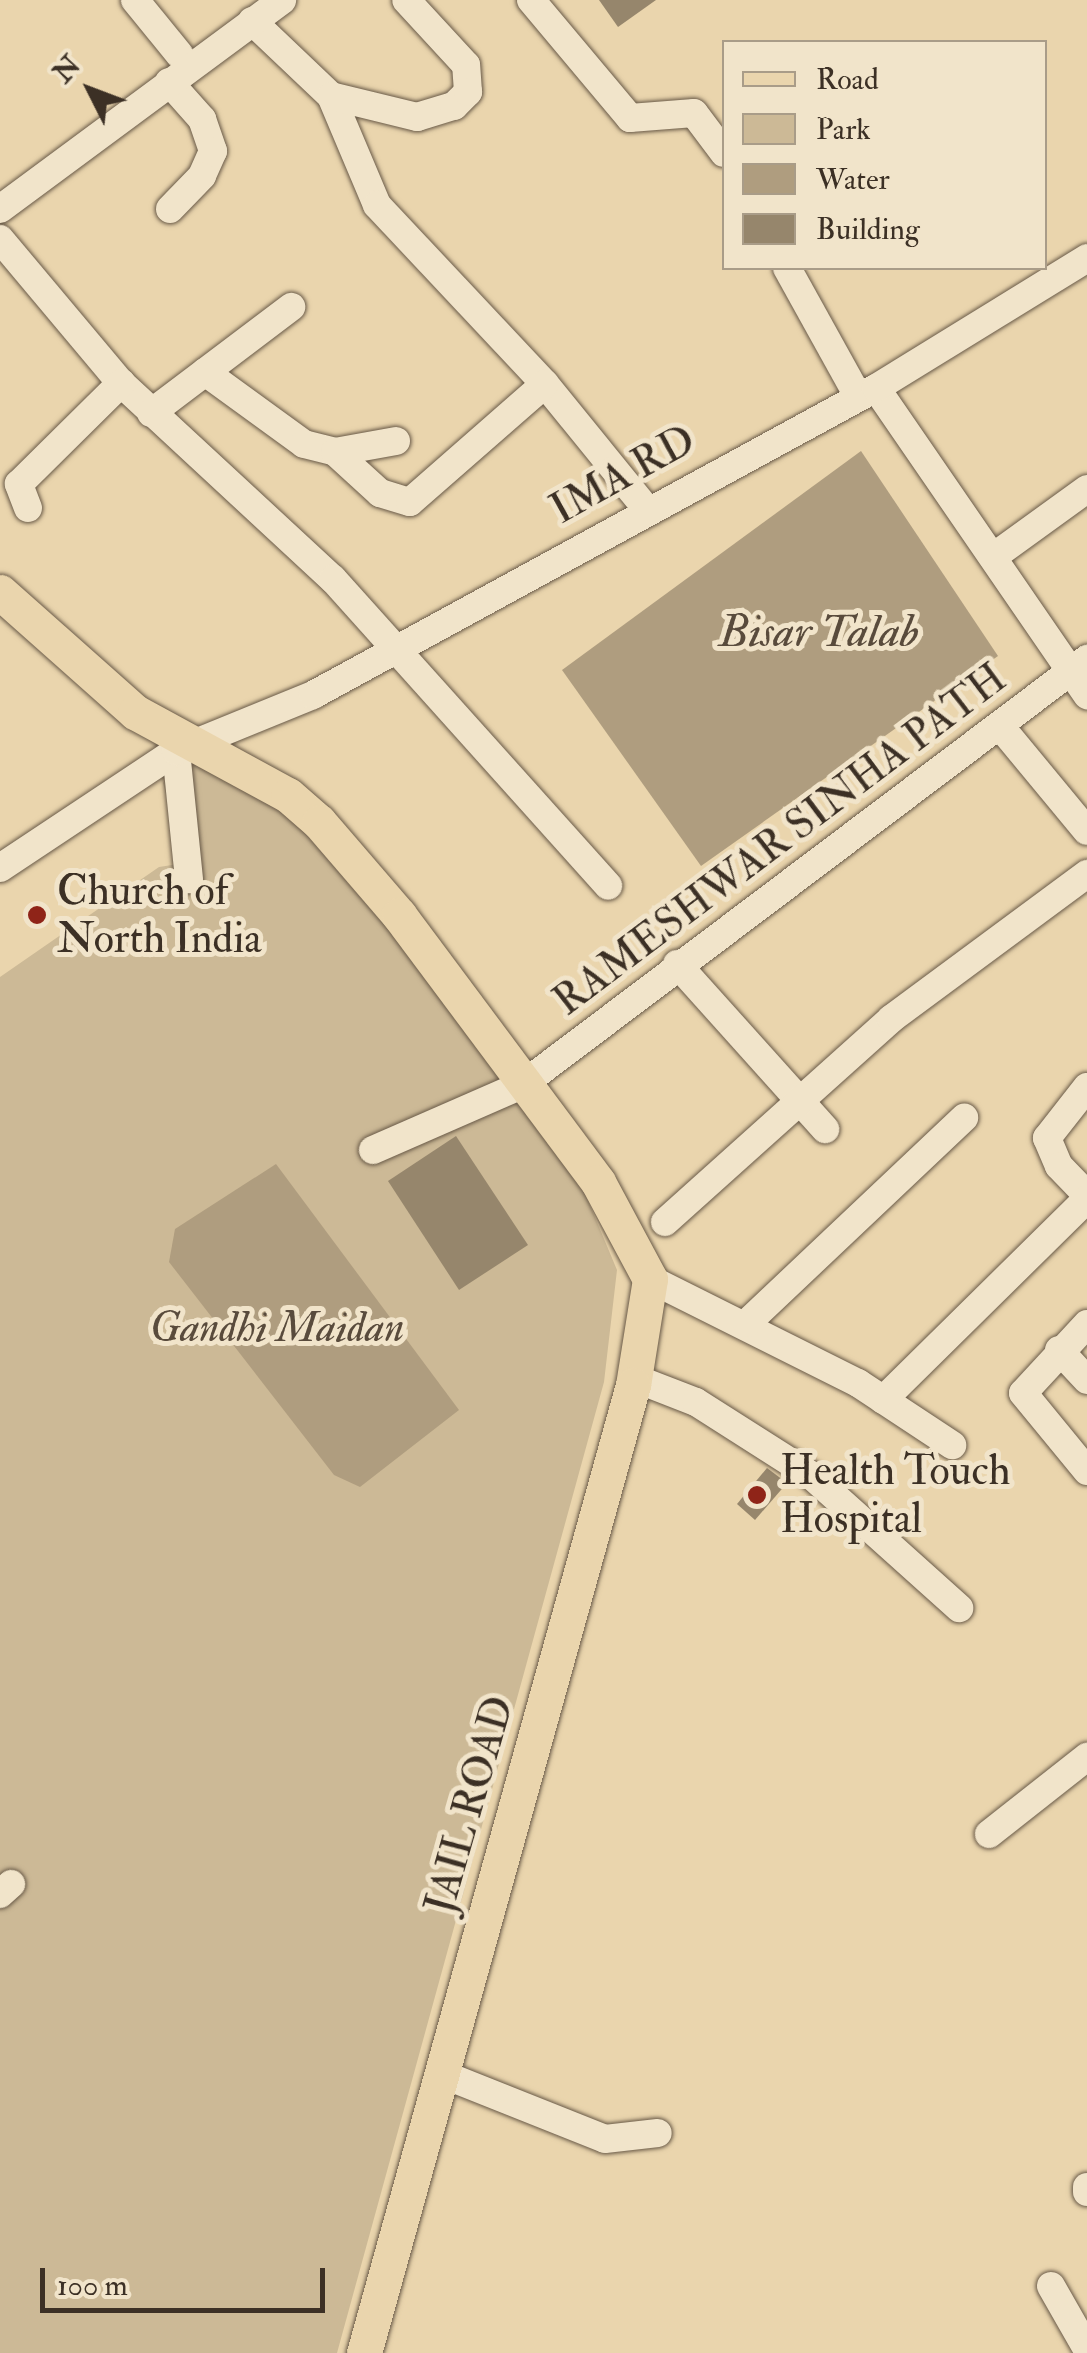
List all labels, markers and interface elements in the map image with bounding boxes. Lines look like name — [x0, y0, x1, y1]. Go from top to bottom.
north arrow — [40, 40, 140, 140]
legend — [722, 40, 1047, 270]
text: N — [46, 49, 89, 91]
text: Road — [816, 61, 879, 98]
text: Park — [816, 111, 871, 148]
text: Water — [816, 161, 890, 198]
text: Building — [816, 211, 920, 248]
street label: IMA RD — [542, 415, 704, 535]
water label: Bisar Talab — [719, 606, 919, 660]
street label: RAMESHWAR SINHA PATH — [544, 653, 1016, 1027]
place label: Church of North India — [57, 866, 262, 964]
marker: Church of North India — [26, 904, 48, 926]
park label: Gandhi Maidan — [150, 1303, 404, 1353]
place label: Health Touch Hospital — [780, 1446, 1010, 1544]
marker: Health Touch Hospital — [744, 1482, 770, 1508]
street label: JAIL ROAD — [415, 1691, 525, 1919]
scale bar — [45, 2248, 330, 2310]
text: 100 m — [57, 2267, 128, 2304]

